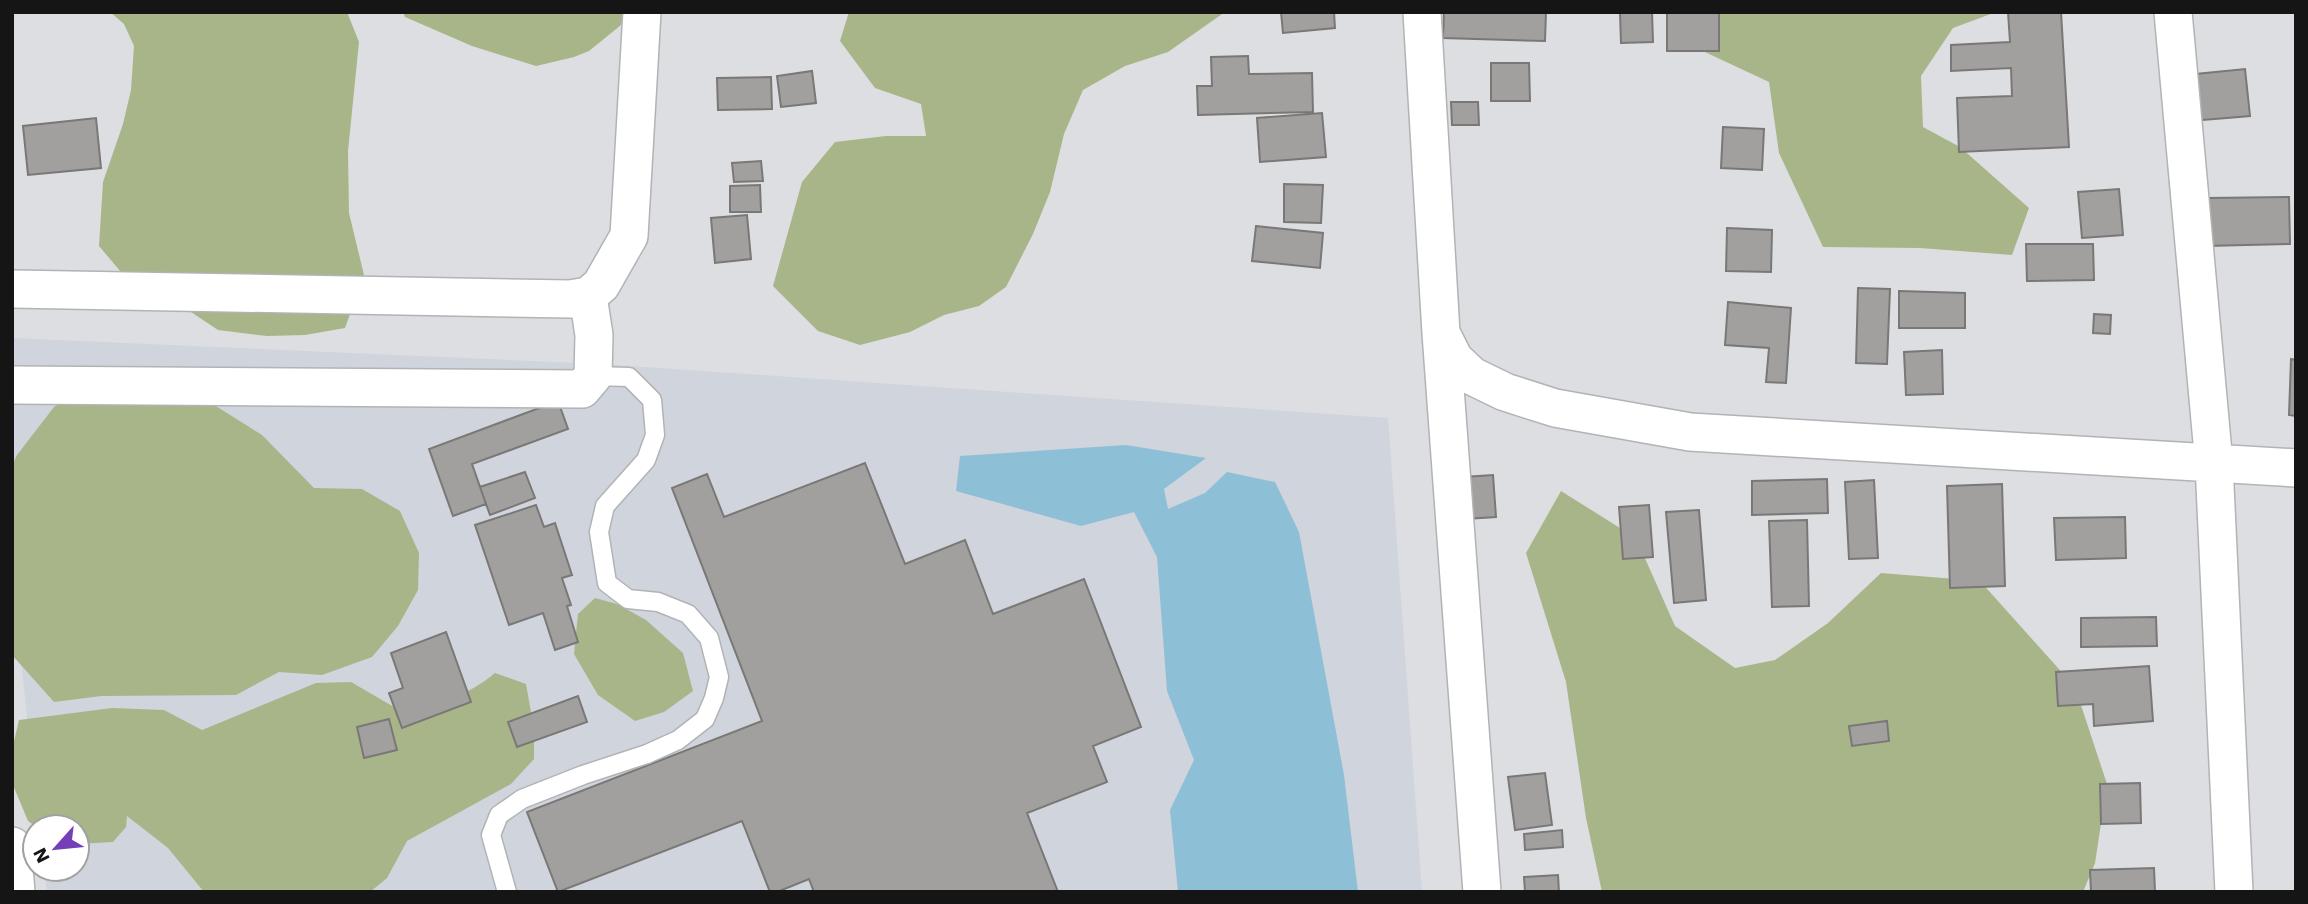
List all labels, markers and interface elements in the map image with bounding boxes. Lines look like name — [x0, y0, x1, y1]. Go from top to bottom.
north arrow — [21, 813, 91, 883]
text: N — [28, 844, 55, 867]

